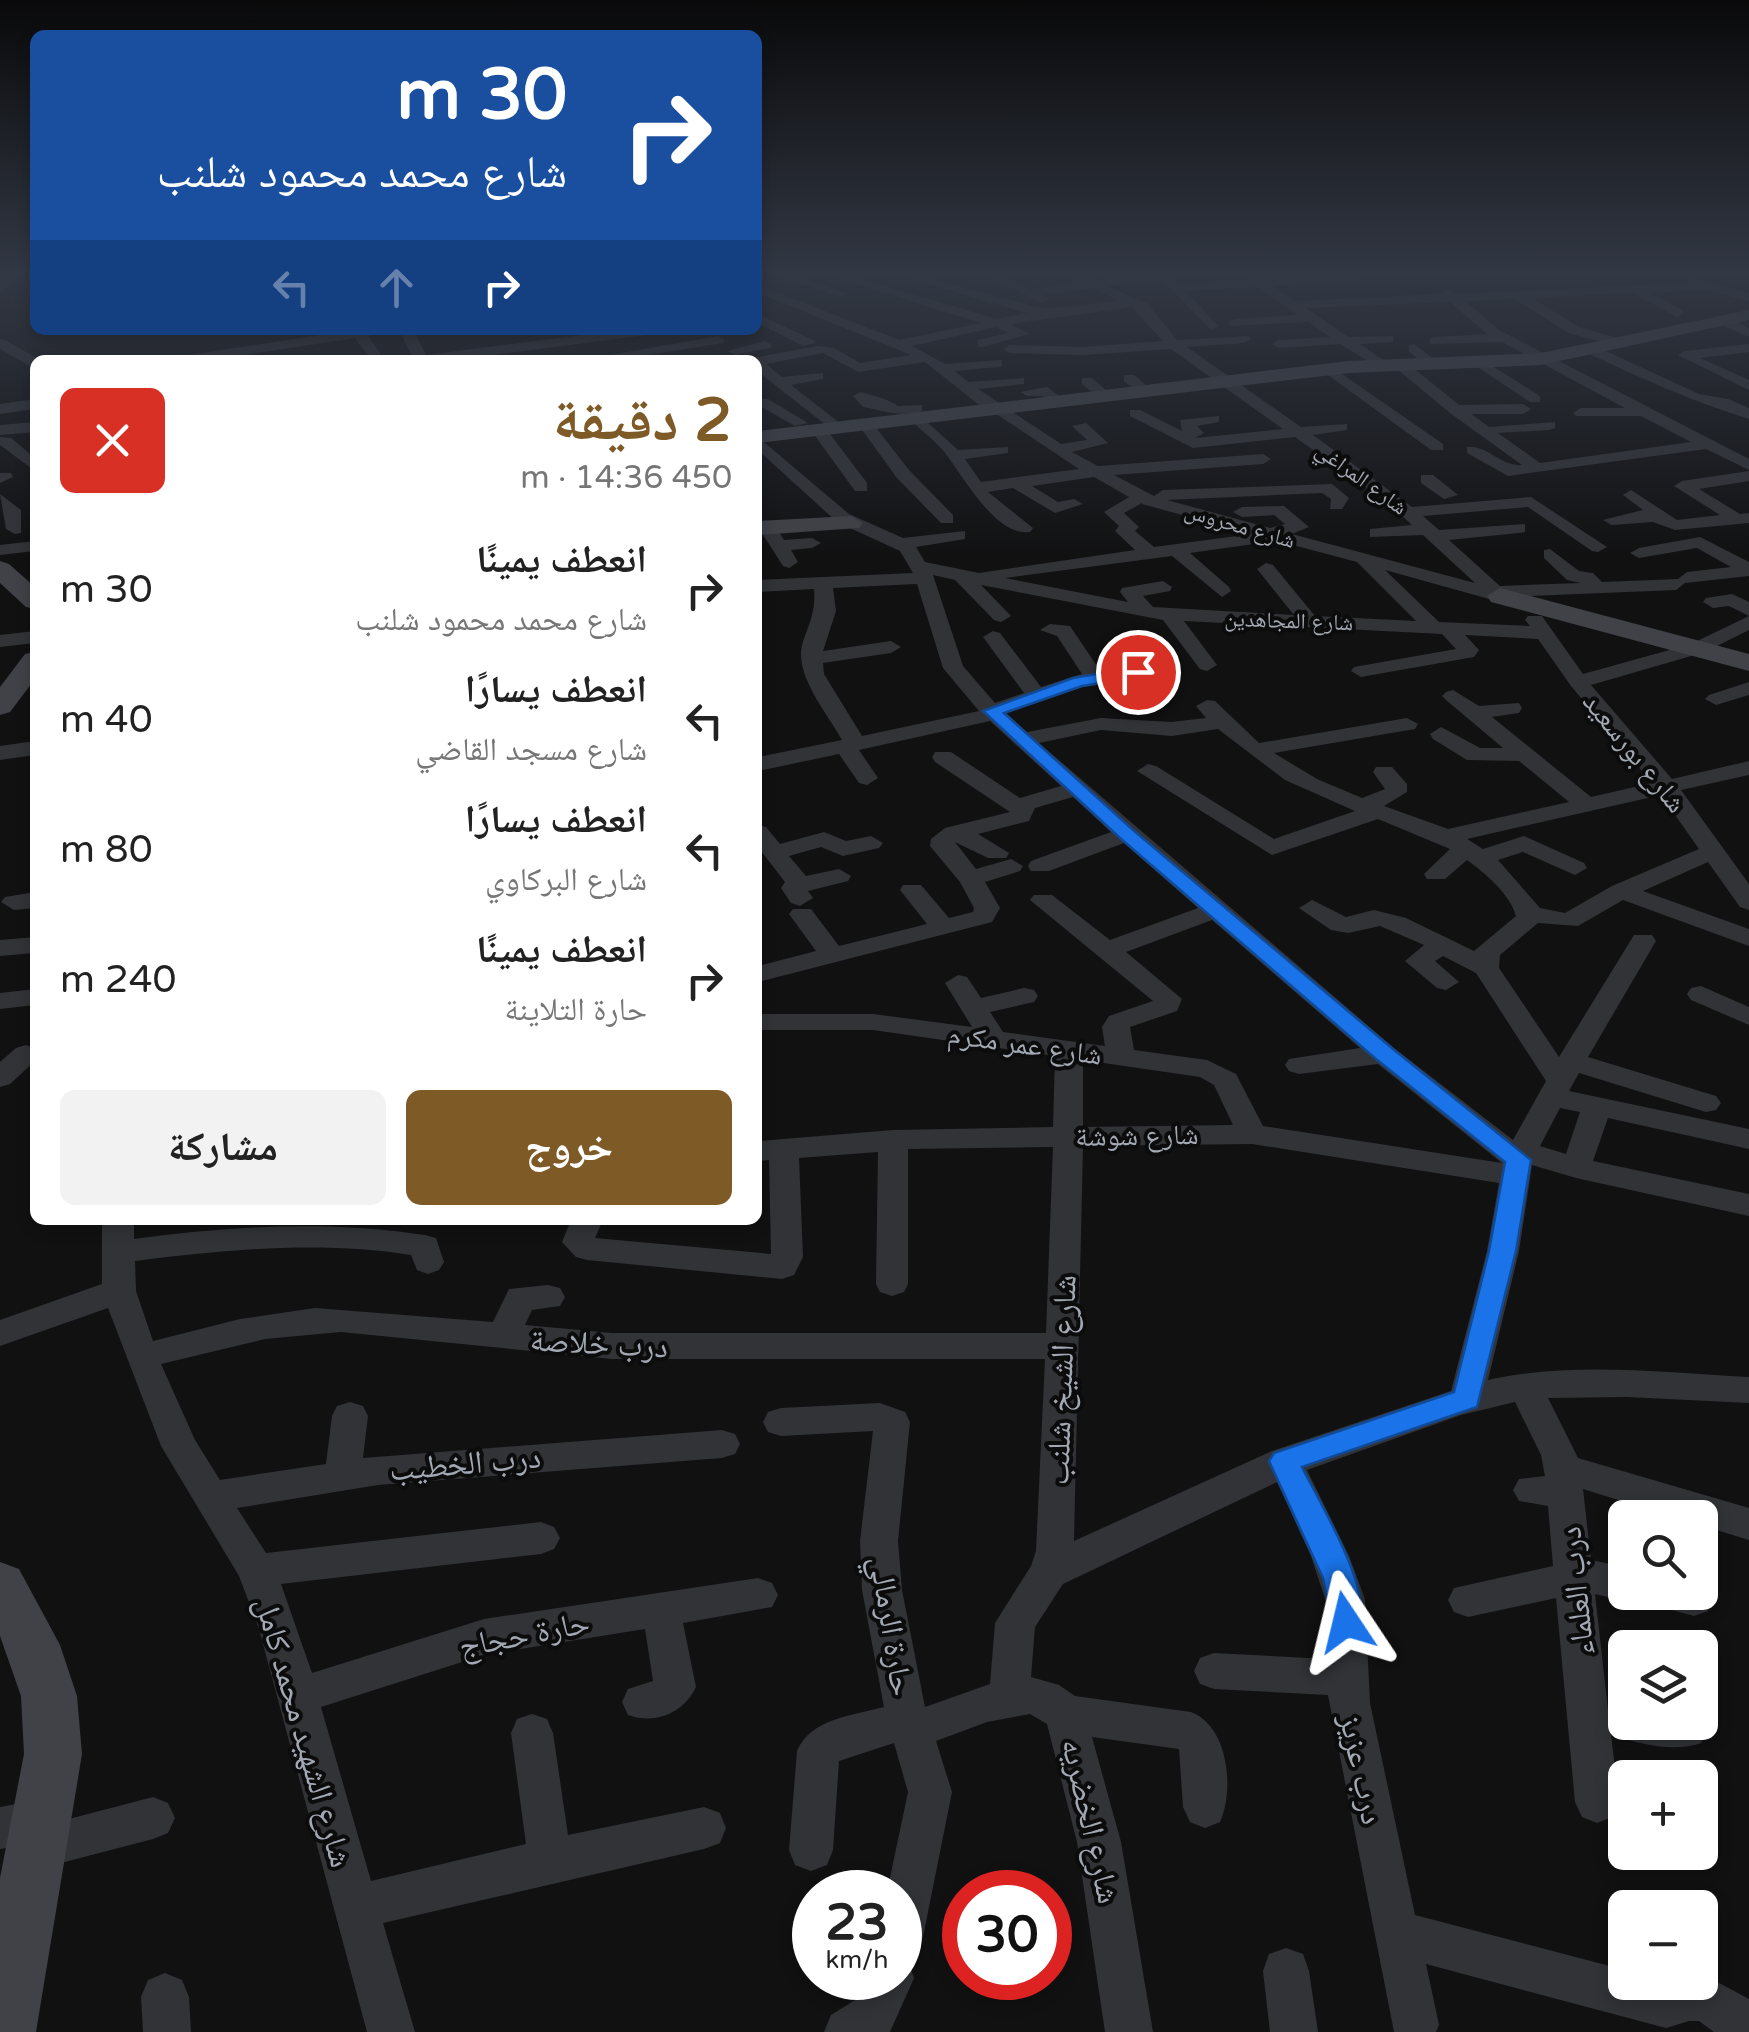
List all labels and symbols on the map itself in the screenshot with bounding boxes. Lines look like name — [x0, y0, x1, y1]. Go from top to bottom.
street label: شارع المراغي — [1308, 437, 1412, 524]
street label: شارع محروس — [1181, 498, 1298, 554]
street label: شارع المجاهدين — [1224, 606, 1354, 636]
pin — [1096, 630, 1181, 715]
street label: شارع بورسعيد — [1575, 685, 1693, 820]
street label: شارع عمر مكرم — [945, 1017, 1104, 1074]
street label: شارع شوشة — [1075, 1118, 1199, 1154]
street label: شارع الشيخ شلنب — [1039, 1274, 1085, 1486]
street label: درب خلاصة — [529, 1321, 669, 1367]
street label: درب الخطيب — [388, 1438, 543, 1490]
street label: درب العلماء — [1551, 1525, 1603, 1657]
street label: حارة الرمالي — [856, 1554, 921, 1700]
position arrow — [1294, 1570, 1398, 1674]
street label: شارع الشهيد محمد كامل — [246, 1593, 360, 1872]
street label: حارة حجاج — [456, 1604, 593, 1666]
street label: درب عزيز — [1331, 1710, 1391, 1828]
street label: شارع الخضريه — [1053, 1735, 1127, 1907]
speed limit sign: 30 — [942, 1870, 1072, 2000]

